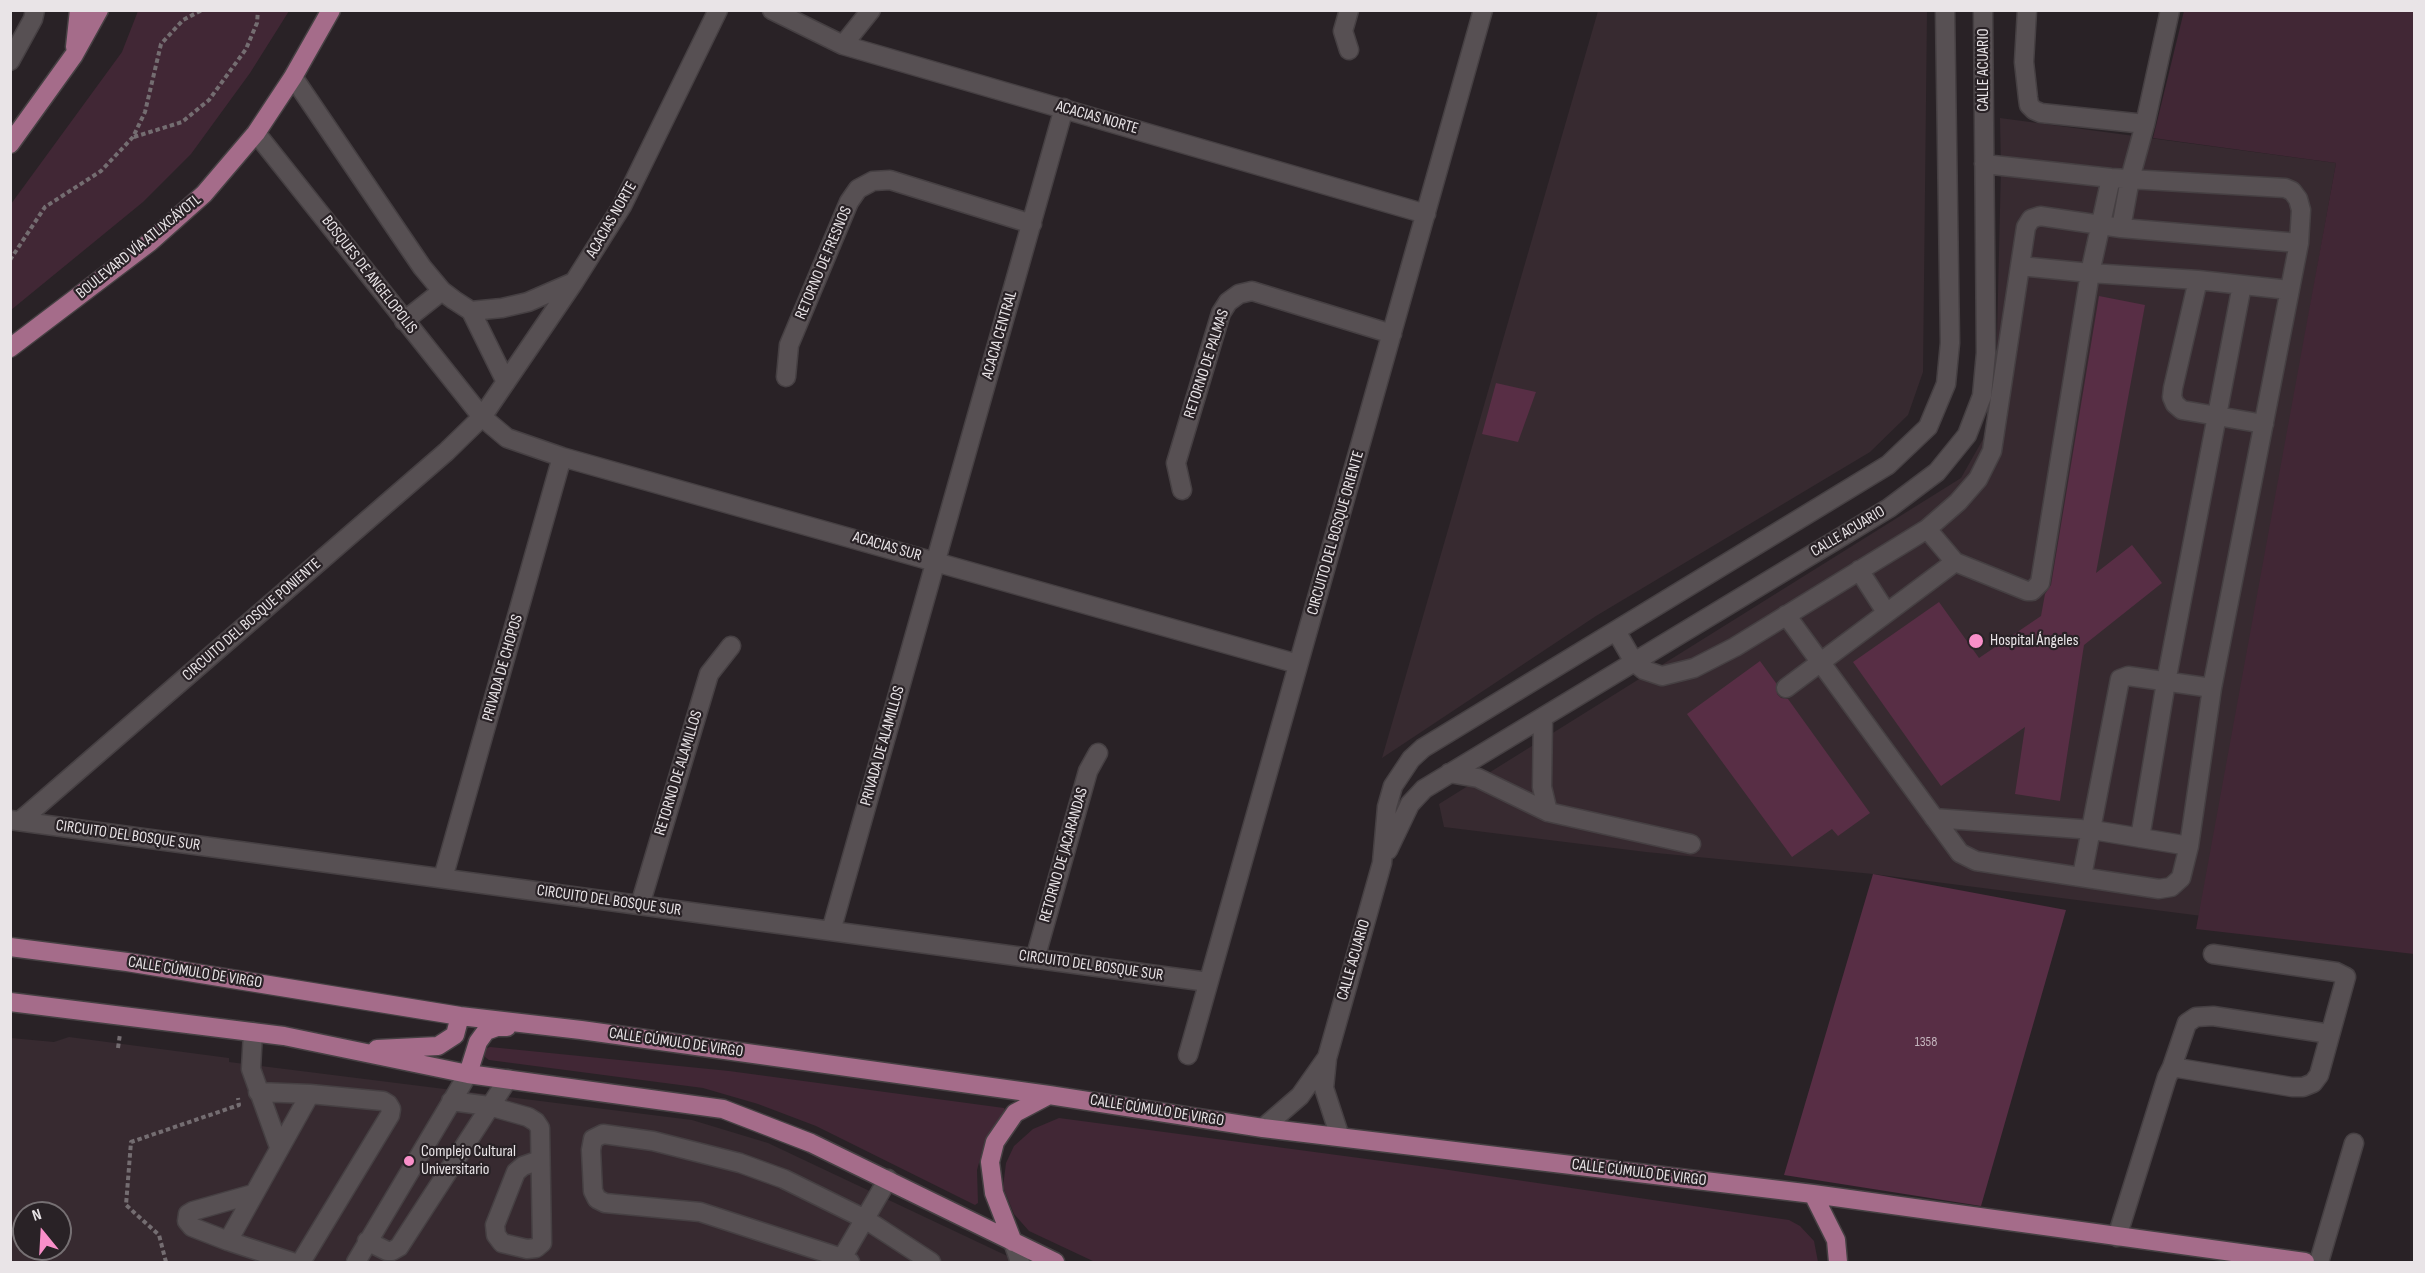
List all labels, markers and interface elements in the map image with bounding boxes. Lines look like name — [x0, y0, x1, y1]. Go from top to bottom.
street label: CALLE ACUARIO — [1974, 28, 1994, 112]
street label: ACACIAS NORTE — [1054, 97, 1140, 139]
street label: ACACIAS NORTE — [582, 179, 642, 261]
street label: BOULEVARD VÍA ATLIXCÁYOTL — [73, 191, 205, 303]
street label: RETORNO DE FRESNOS — [792, 204, 856, 322]
street label: BOSQUES DE ANGELOPOLIS — [317, 212, 421, 338]
street label: ACACIA CENTRAL — [978, 289, 1022, 381]
street label: RETORNO DE PALMAS — [1180, 307, 1234, 421]
street label: CIRCUITO DEL BOSQUE ORIENTE — [1303, 449, 1369, 617]
street label: CALLE ACUARIO — [1807, 502, 1889, 562]
street label: ACACIAS SUR — [850, 528, 924, 566]
street label: CIRCUITO DEL BOSQUE PONIENTE — [179, 555, 325, 685]
street label: PRIVADA DE CHOPOS — [479, 612, 527, 724]
place label: Hospital Ángeles — [1990, 631, 2078, 651]
marker: Hospital Ángeles — [1967, 632, 1985, 650]
street label: PRIVADA DE ALAMILLOS — [857, 684, 909, 808]
street label: RETORNO DE ALAMILLOS — [651, 708, 707, 838]
street label: RETORNO DE JACARANDAS — [1036, 785, 1092, 925]
street label: CIRCUITO DEL BOSQUE SUR — [55, 816, 201, 856]
street label: CIRCUITO DEL BOSQUE SUR — [536, 881, 682, 921]
street label: CALLE ACUARIO — [1333, 917, 1375, 1003]
street label: CIRCUITO DEL BOSQUE SUR — [1018, 946, 1164, 986]
street label: CALLE CÚMULO DE VIRGO — [127, 953, 263, 993]
street label: CALLE CÚMULO DE VIRGO — [608, 1024, 744, 1062]
house number: 1358 — [1915, 1034, 1937, 1050]
street label: CALLE CÚMULO DE VIRGO — [1089, 1091, 1225, 1131]
place label: Complejo Cultural Universitario — [421, 1142, 516, 1180]
marker: Complejo Cultural Universitario — [402, 1154, 416, 1168]
street label: CALLE CÚMULO DE VIRGO — [1571, 1155, 1707, 1191]
north arrow — [12, 1201, 72, 1261]
text: N — [30, 1205, 44, 1226]

